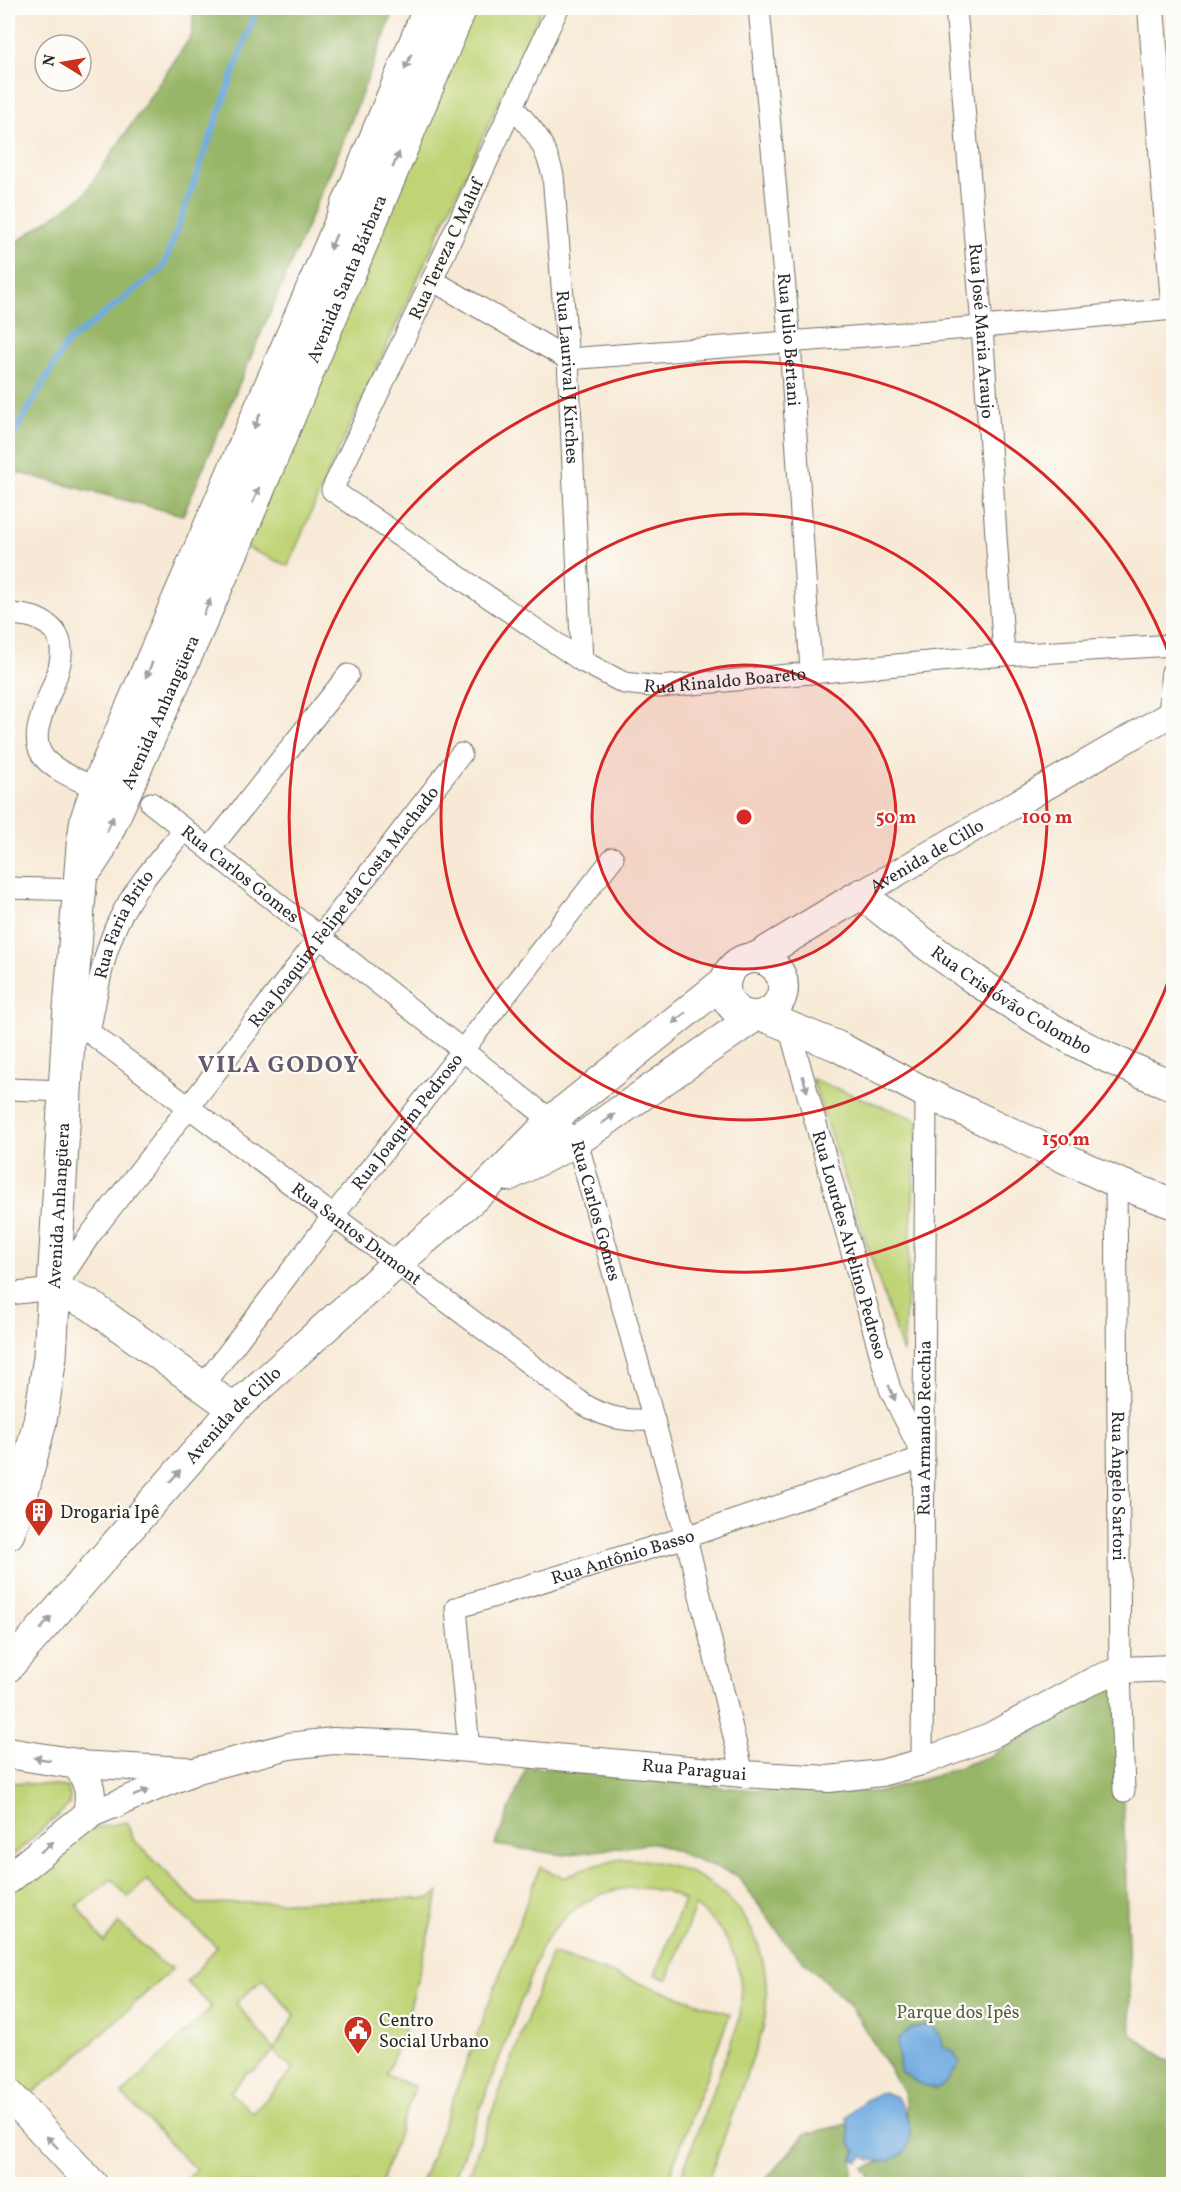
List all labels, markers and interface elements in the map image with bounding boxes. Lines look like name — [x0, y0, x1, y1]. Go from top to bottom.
north arrow — [33, 33, 93, 93]
text: N — [38, 52, 62, 68]
one-way arrow — [403, 53, 413, 71]
one-way arrow — [392, 151, 401, 169]
street label: Rua Tereza C Maluf — [404, 173, 492, 324]
street label: Avenida Santa Bárbara — [301, 191, 394, 367]
one-way arrow — [328, 233, 338, 251]
street label: Rua José Maria Araujo — [961, 242, 999, 420]
street label: Rua Julio Bertani — [770, 272, 805, 407]
street label: Rua Laurival J Kirches — [548, 289, 584, 465]
one-way arrow — [252, 412, 261, 430]
one-way arrow — [251, 485, 261, 503]
one-way arrow — [202, 598, 212, 616]
street label: Avenida Anhangüera — [116, 632, 207, 794]
one-way arrow — [145, 662, 154, 679]
street label: Rua Rinaldo Boareto — [642, 662, 807, 701]
street label: Rua Joaquim Felipe da Costa Machado — [243, 781, 446, 1033]
text: 50 m — [876, 806, 916, 831]
text: 100 m — [1022, 806, 1072, 831]
centre of rings — [734, 807, 754, 827]
street label: Avenida de Cillo — [866, 814, 989, 900]
one-way arrow — [106, 815, 116, 833]
street label: Rua Carlos Gomes — [175, 820, 304, 930]
street label: Rua Faria Brito — [89, 865, 161, 982]
street label: Rua Cristóvão Colombo — [925, 941, 1096, 1062]
one-way arrow — [672, 1011, 687, 1023]
district label: VILA GODOY — [198, 1049, 360, 1083]
street label: Rua Joaquim Pedroso — [347, 1049, 470, 1196]
one-way arrow — [801, 1075, 810, 1093]
one-way arrow — [600, 1113, 616, 1125]
street label: Avenida Anhangüera — [43, 1122, 77, 1290]
street label: Rua Lourdes Alvelino Pedroso — [804, 1128, 892, 1362]
text: 150 m — [1042, 1128, 1090, 1153]
street label: Rua Carlos Gomes — [563, 1138, 626, 1284]
street label: Rua Santos Dumont — [285, 1177, 426, 1292]
street label: Rua Armando Recchia — [912, 1340, 939, 1516]
street label: Avenida de Cillo — [180, 1361, 287, 1470]
one-way arrow — [887, 1384, 897, 1402]
street label: Rua Ângelo Sartori — [1104, 1411, 1130, 1561]
one-way arrow — [168, 1468, 181, 1484]
building icon: Drogaria Ipê — [23, 1496, 55, 1538]
place label: Drogaria Ipê — [60, 1501, 159, 1526]
street label: Rua Antônio Basso — [548, 1524, 698, 1592]
one-way arrow — [39, 1616, 52, 1631]
one-way arrow — [32, 1754, 51, 1763]
street label: Rua Paraguai — [641, 1754, 747, 1788]
one-way arrow — [132, 1788, 150, 1797]
one-way arrow — [39, 1841, 55, 1854]
park label: Parque dos Ipês — [896, 2001, 1020, 2026]
place label: Centro Social Urbano — [379, 2009, 489, 2055]
public building icon: Centro Social Urbano — [342, 2014, 374, 2056]
one-way arrow — [45, 2135, 59, 2150]

